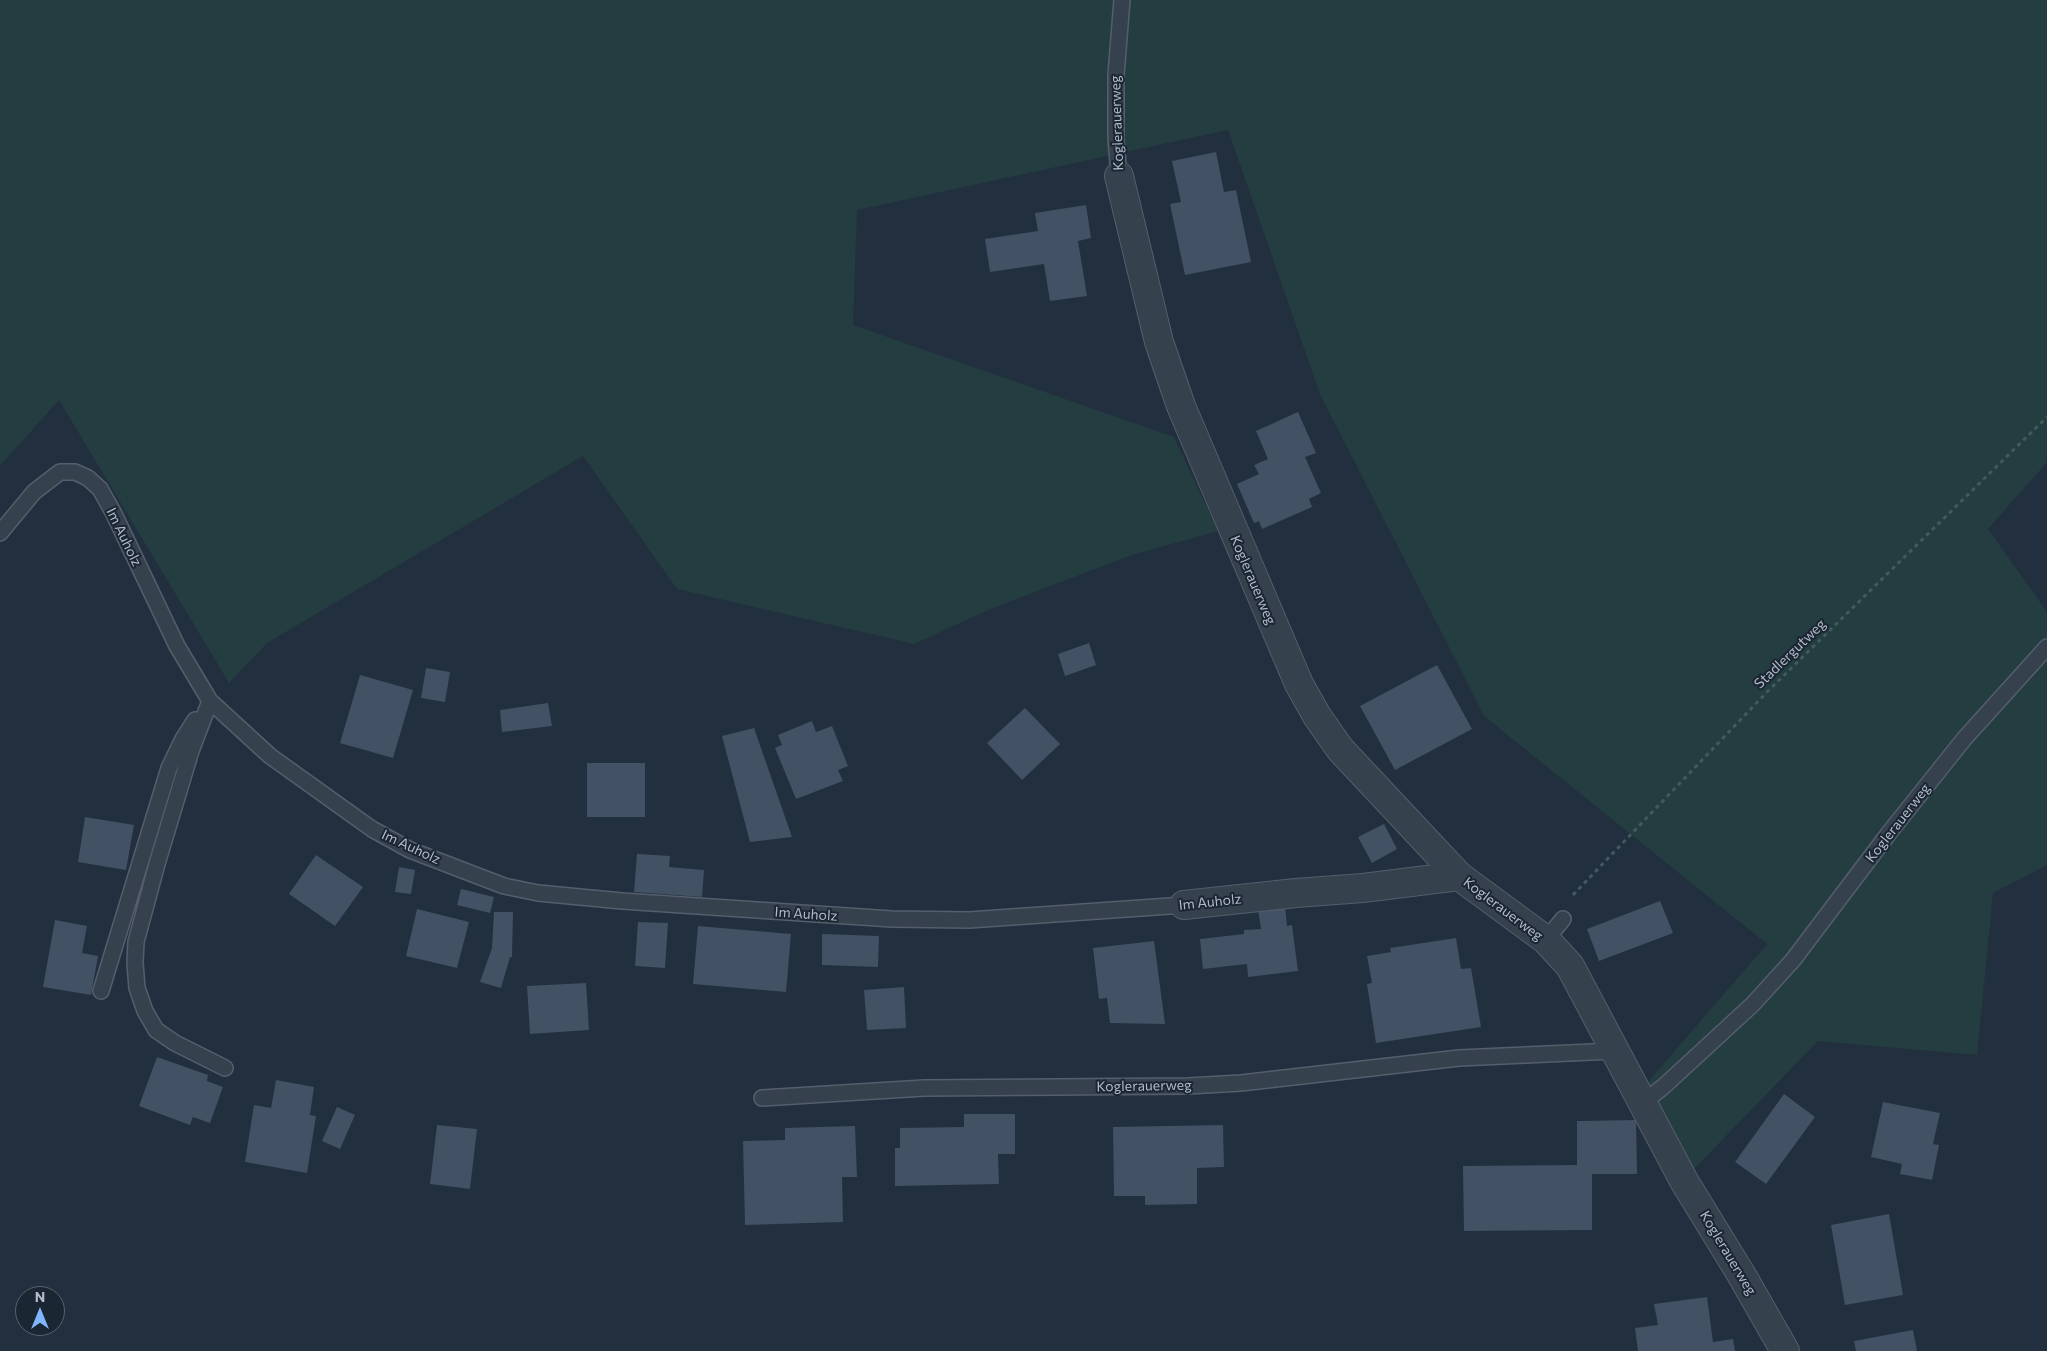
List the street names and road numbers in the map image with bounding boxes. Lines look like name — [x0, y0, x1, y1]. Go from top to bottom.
street label: Koglerauerweg — [1107, 75, 1127, 171]
street label: Im Auholz — [103, 505, 145, 569]
street label: Koglerauerweg — [1227, 533, 1279, 627]
street label: Stadlergutweg — [1751, 616, 1829, 692]
street label: Koglerauerweg — [1862, 780, 1934, 866]
street label: Im Auholz — [379, 826, 443, 868]
street label: Koglerauerweg — [1460, 874, 1546, 944]
street label: Im Auholz — [1178, 890, 1242, 914]
street label: Im Auholz — [774, 903, 838, 925]
street label: Koglerauerweg — [1096, 1077, 1192, 1095]
street label: Koglerauerweg — [1696, 1208, 1760, 1298]

